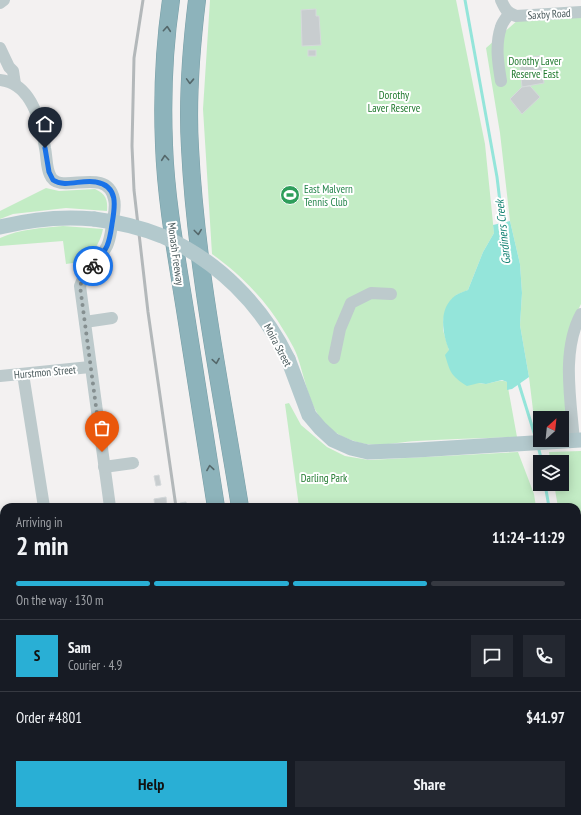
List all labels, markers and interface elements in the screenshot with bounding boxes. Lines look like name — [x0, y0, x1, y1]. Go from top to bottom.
street label: Saxby Road — [527, 6, 571, 22]
one-way arrow — [163, 26, 172, 32]
park label: Dorothy Laver Reserve East — [509, 54, 561, 81]
one-way arrow — [186, 78, 194, 84]
park label: Dorothy Laver Reserve — [368, 88, 421, 115]
pin — [28, 107, 62, 148]
icon: home — [34, 113, 56, 135]
one-way arrow — [161, 155, 170, 161]
place label: East Malvern Tennis Club — [304, 182, 353, 209]
sports icon: East Malvern Tennis Club — [279, 184, 301, 206]
water label: Gardiners Creek — [492, 198, 513, 265]
street label: Monash Freeway — [165, 222, 187, 287]
one-way arrow — [193, 229, 202, 235]
courier — [73, 246, 113, 286]
icon: bike — [82, 255, 104, 277]
street label: Moira Street — [261, 321, 295, 369]
one-way arrow — [211, 358, 220, 364]
street label: Hurstmon Street — [13, 362, 77, 382]
pin — [85, 411, 119, 452]
north arrow — [533, 411, 569, 447]
map controls — [533, 411, 569, 491]
icon: bag — [91, 417, 113, 439]
button: layers — [533, 455, 569, 491]
one-way arrow — [206, 465, 215, 472]
park label: Darling Park — [301, 471, 348, 485]
text: Arriving in — [16, 514, 63, 531]
text: 11:24–11:29 — [492, 528, 565, 547]
text: 2 min — [16, 529, 69, 562]
text: On the way · 130 m — [16, 592, 103, 609]
button: chat — [471, 635, 513, 677]
button: phone — [523, 635, 565, 677]
text: Sam — [68, 638, 91, 657]
text: S — [34, 646, 40, 665]
text: Courier · 4.9 — [68, 657, 122, 674]
text: Order #4801 — [16, 708, 82, 727]
text: $41.97 — [526, 708, 565, 727]
button: Help — [16, 761, 287, 807]
button: Share — [295, 761, 565, 807]

